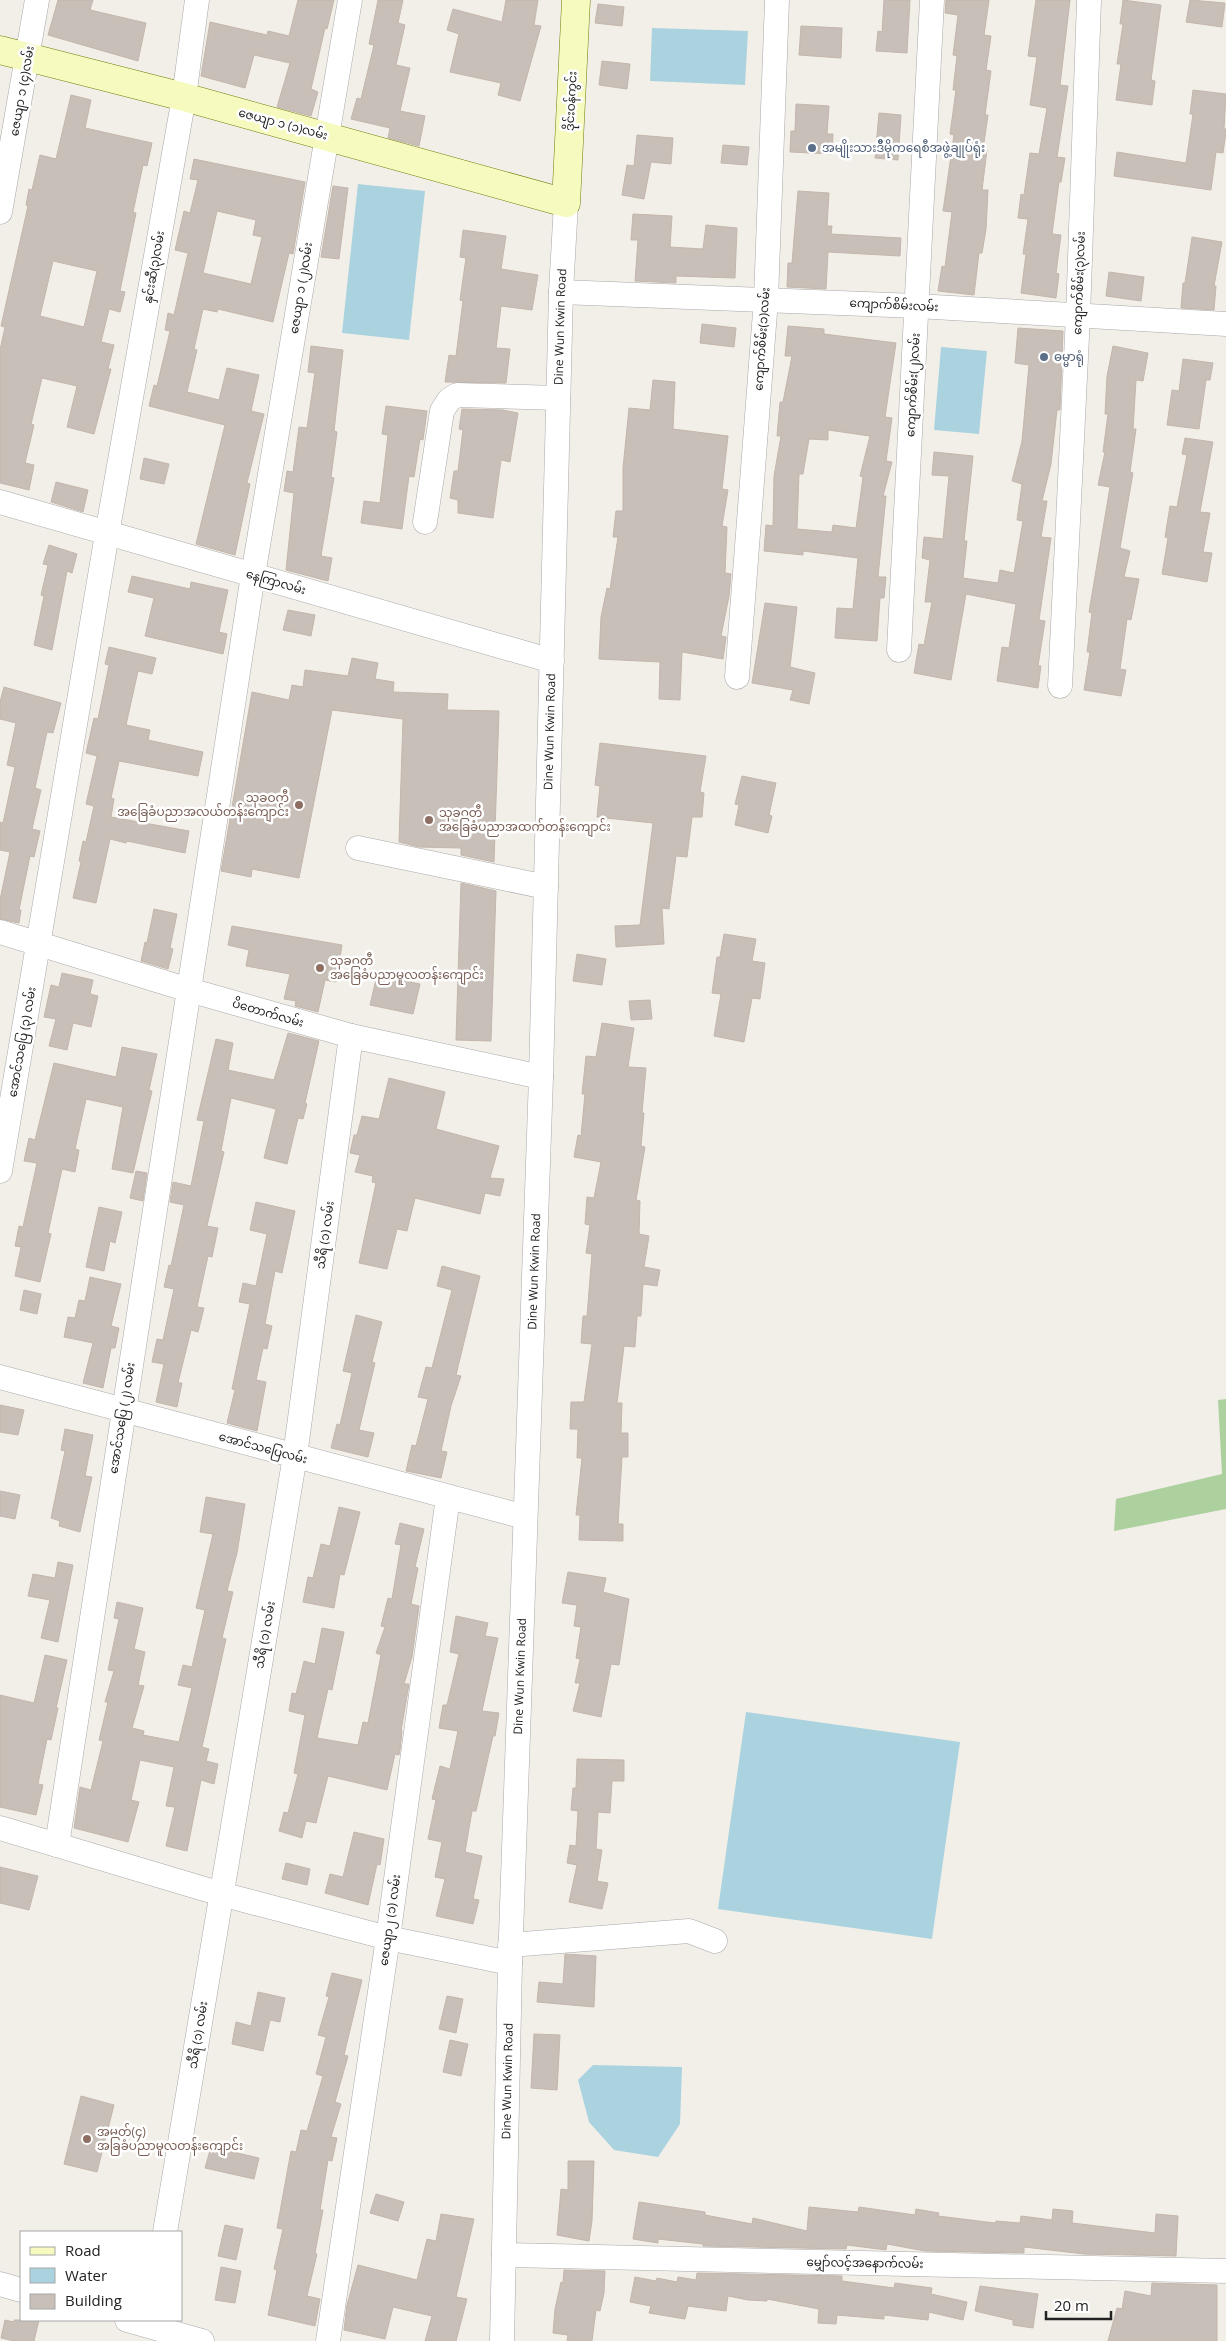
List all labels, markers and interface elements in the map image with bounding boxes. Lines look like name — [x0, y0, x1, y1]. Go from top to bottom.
street label: ဇေယျာ ၁ (၄)လမ်း — [5, 44, 40, 138]
street label: ဒိုင်းဝန်ကွင်း — [560, 71, 583, 131]
street label: ဇေယျာ ၁ (၁)လမ်း — [236, 103, 330, 146]
place label: အမျိုးသားဒိီမိုကရေစီအဖွဲ့ချုပ်ရုံး — [822, 139, 985, 158]
marker: အမျိုးသားဒိီမိုကရေစီအဖွဲ့ချုပ်ရုံး — [806, 142, 818, 154]
street label: နှင်းဆီ(၃)လမ်း — [139, 229, 170, 305]
street label: ကျောက်စိမ်း(၃)လမ်း — [1068, 231, 1091, 335]
street label: ဇေယျာ ၁ (၂)လမ်း — [285, 241, 318, 335]
street label: Dine Wun Kwin Road — [550, 268, 570, 385]
street label: ကျောက်စိမ်း(၁)လမ်း — [749, 287, 776, 391]
street label: ကျောက်စိမ်းလမ်း — [849, 294, 939, 317]
street label: ကျောက်စိမ်း(၂)လမ်း — [901, 332, 926, 438]
place label: ဓမ္မာရုံ — [1054, 348, 1084, 367]
marker: ဓမ္မာရုံ — [1038, 351, 1050, 363]
street label: နေကြာလမ်း — [244, 565, 308, 600]
street label: Dine Wun Kwin Road — [539, 673, 559, 790]
place label: သုခဝတီ အခြေခံပညာအလယ်တန်းကျောင်း — [117, 789, 289, 822]
marker: သုခဝတီ အခြေခံပညာအလယ်တန်းကျောင်း — [293, 799, 305, 811]
place label: သုခဝတီ အခြေခံပညာအထက်တန်းကျောင်း — [439, 804, 611, 837]
marker: သုခဝတီ အခြေခံပညာအထက်တန်းကျောင်း — [423, 814, 435, 826]
place label: သုခဝတီ အခြေခံပညာမူလတန်းကျောင်း — [330, 952, 484, 985]
marker: သုခဝတီ အခြေခံပညာမူလတန်းကျောင်း — [314, 962, 326, 974]
street label: အောင်သပြေ (၃) လမ်း — [3, 985, 42, 1099]
street label: ပိတောက်လမ်း — [230, 994, 306, 1031]
street label: သီရိ (၁) လမ်း — [311, 1200, 340, 1270]
street label: Dine Wun Kwin Road — [523, 1213, 544, 1330]
street label: အောင်သပြေ (၂) လမ်း — [104, 1361, 141, 1475]
street label: အောင်သပြေလမ်း — [216, 1428, 309, 1469]
street label: သီရိ (၁) လမ်း — [250, 1600, 281, 1670]
street label: Dine Wun Kwin Road — [509, 1618, 530, 1735]
street label: ဇေယျာ၂ (၁) လမ်း — [375, 1873, 406, 1967]
street label: သီရိ (၁) လမ်း — [184, 2000, 213, 2070]
street label: Dine Wun Kwin Road — [497, 2023, 517, 2140]
place label: အမှတ်(၄) အခြခံပညာမူလတန်းကျောင်း — [97, 2123, 243, 2156]
marker: အမှတ်(၄) အခြခံပညာမူလတန်းကျောင်း — [81, 2133, 93, 2145]
legend — [20, 2231, 182, 2321]
text: Road — [65, 2240, 101, 2260]
street label: မျှော်လင့်အနောက်လမ်း — [806, 2253, 924, 2274]
text: Water — [65, 2265, 107, 2285]
scale bar — [1046, 2288, 1111, 2320]
text: Building — [65, 2290, 122, 2310]
text: 20 m — [1054, 2295, 1089, 2315]

